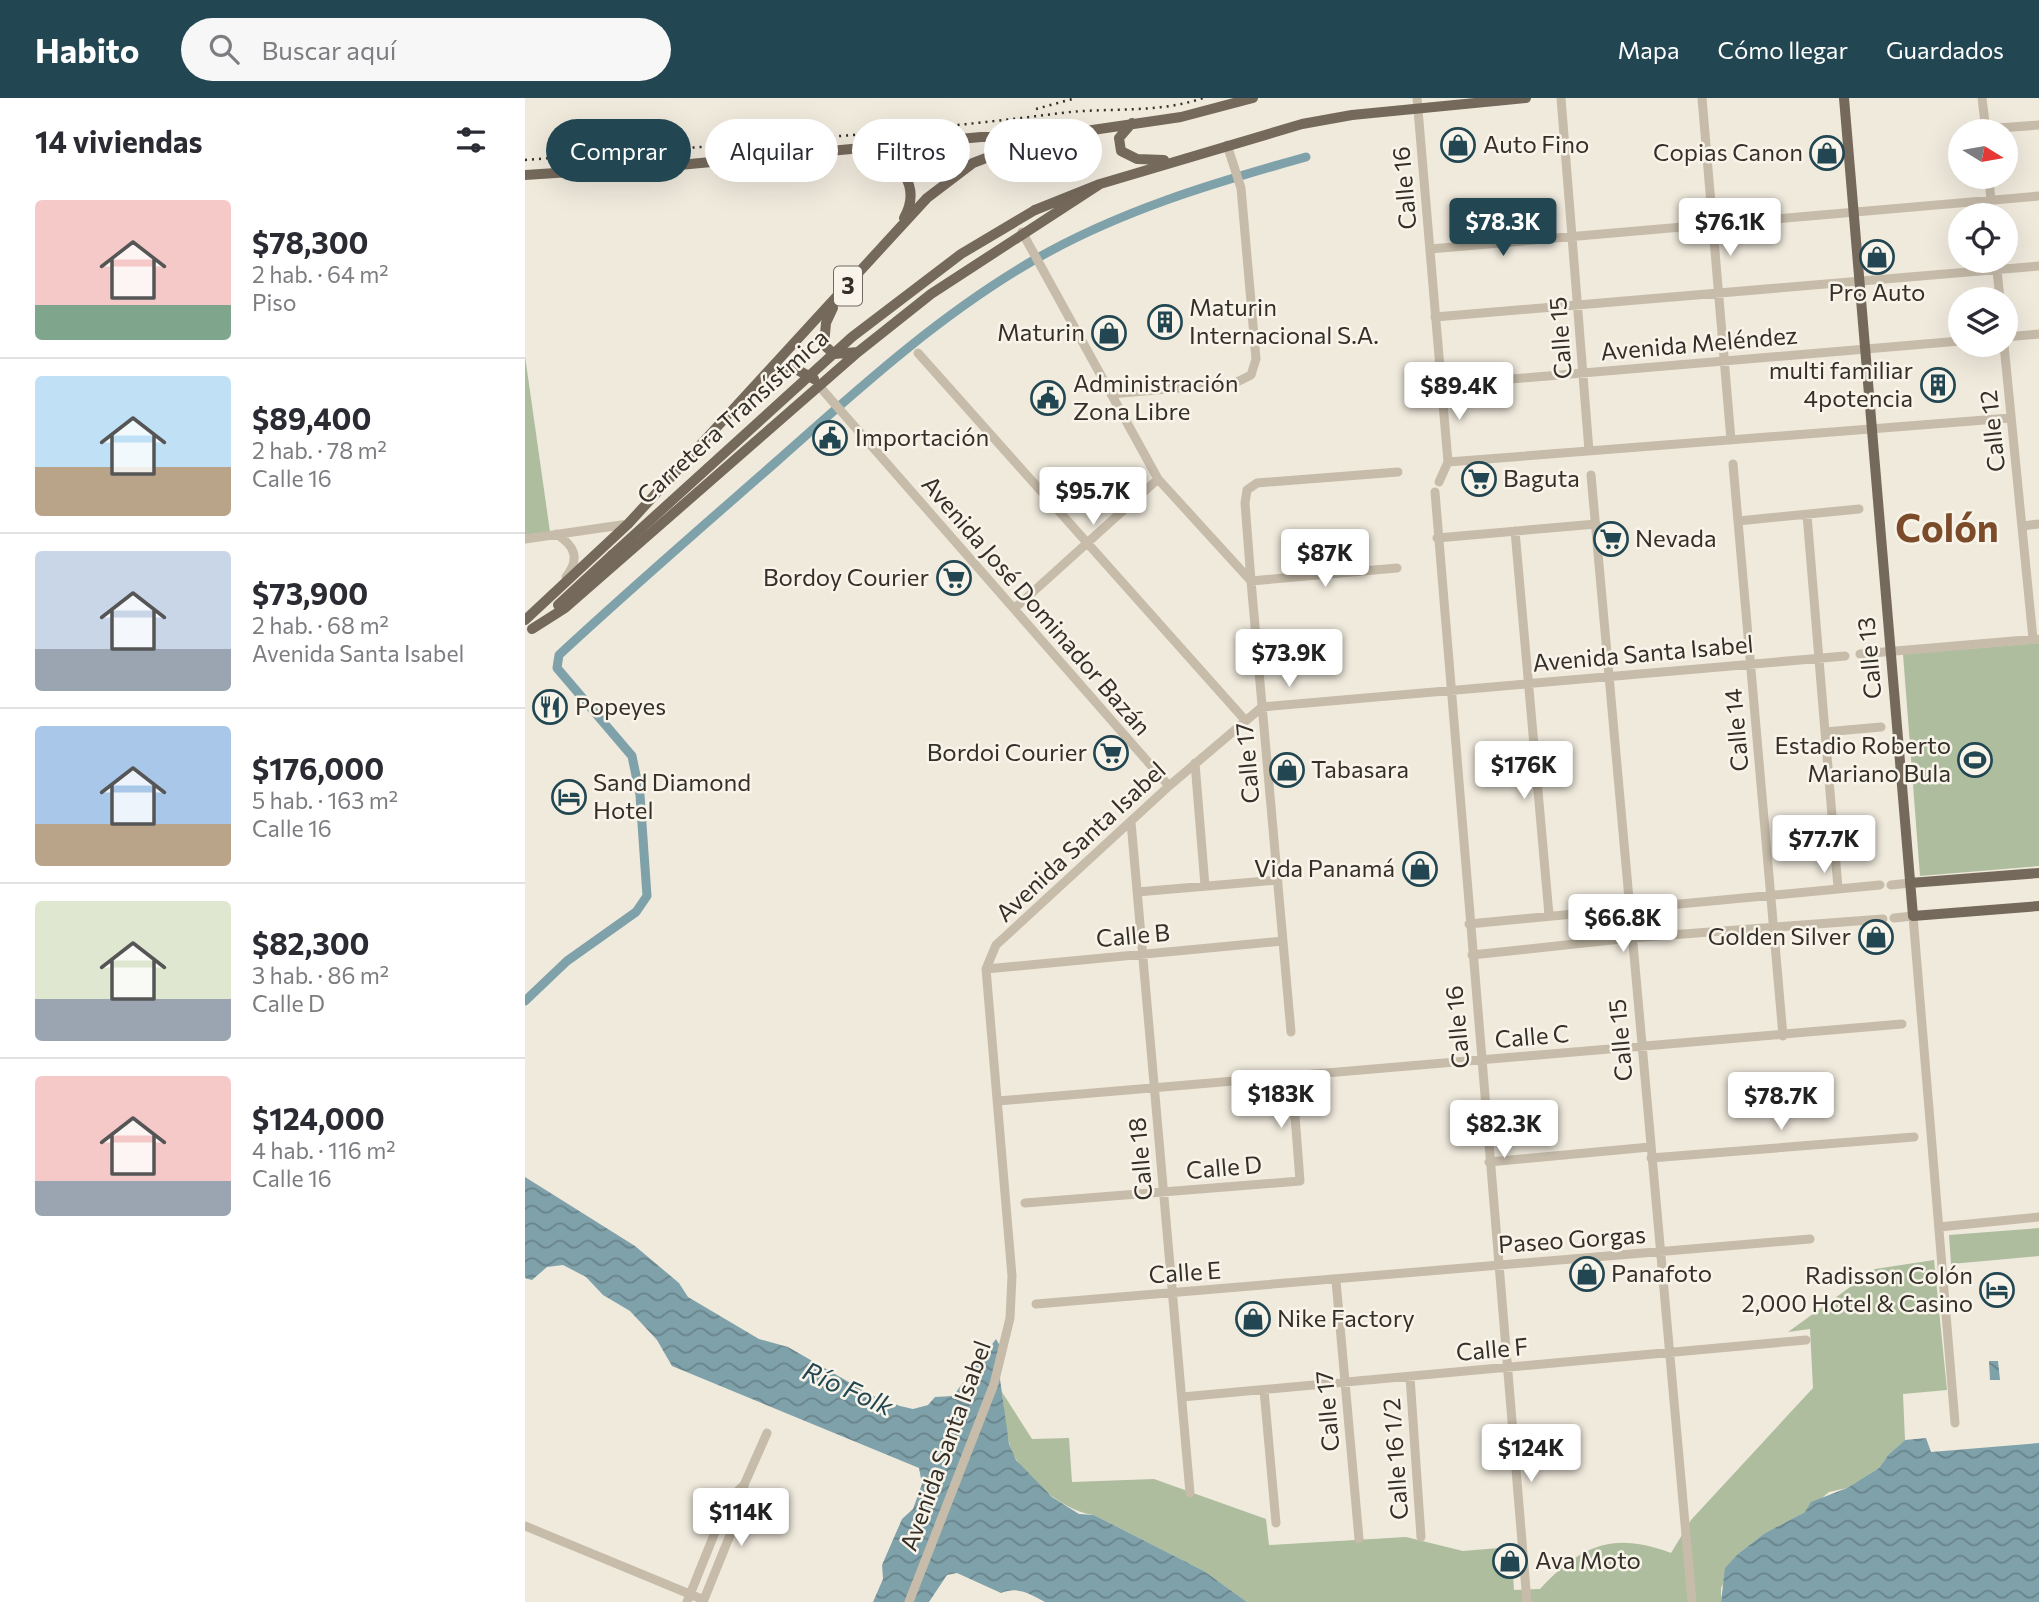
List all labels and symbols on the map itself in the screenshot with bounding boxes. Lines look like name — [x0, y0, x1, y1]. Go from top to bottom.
north arrow — [1948, 119, 2018, 189]
shop icon: Auto Fino — [1439, 126, 1477, 164]
place label: Auto Fino — [1483, 129, 1589, 158]
shop icon: Copias Canon — [1808, 134, 1846, 172]
place label: Copias Canon — [1653, 137, 1803, 166]
street label: Calle 16 — [1385, 145, 1422, 231]
pin: $78.3K — [1446, 198, 1560, 258]
pin: $76.1K — [1673, 198, 1787, 258]
shop icon: Pro Auto — [1858, 238, 1896, 276]
road number: 3 — [834, 266, 862, 306]
place label: Pro Auto — [1829, 277, 1925, 306]
place label: Maturin Internacional S.A. — [1189, 292, 1379, 349]
street label: Calle 15 — [1542, 296, 1577, 380]
building icon: Maturin Internacional S.A. — [1146, 303, 1184, 341]
shop icon: Maturin — [1090, 314, 1128, 352]
place label: Maturin — [997, 317, 1085, 346]
street label: Avenida Meléndez — [1599, 319, 1799, 366]
street label: Carretera Transístmica — [630, 322, 834, 509]
place label: multi familiar 4potencia — [1769, 355, 1913, 412]
pin: $89.4K — [1402, 362, 1516, 422]
building icon: multi familiar 4potencia — [1919, 366, 1957, 404]
place label: Administración Zona Libre — [1073, 368, 1239, 425]
public building icon: Administración Zona Libre — [1029, 379, 1067, 417]
street label: Calle 12 — [1973, 389, 2010, 473]
public building icon: Importación — [811, 419, 849, 457]
place label: Importación — [855, 422, 989, 451]
supermarket icon: Baguta — [1460, 460, 1498, 498]
place label: Baguta — [1503, 463, 1580, 492]
pin: $95.7K — [1036, 468, 1150, 527]
street label: Avenida José Dominador Bazán — [917, 469, 1158, 741]
district label: Colón — [1895, 503, 1999, 550]
supermarket icon: Nevada — [1592, 520, 1630, 558]
place label: Nevada — [1635, 523, 1717, 552]
pin: $87K — [1284, 530, 1366, 589]
supermarket icon: Bordoy Courier — [935, 559, 973, 597]
place label: Bordoy Courier — [763, 562, 929, 591]
street label: Calle 13 — [1850, 616, 1887, 700]
street label: Avenida Santa Isabel — [1531, 628, 1755, 677]
pin: $73.9K — [1232, 630, 1346, 689]
street label: Calle 14 — [1717, 687, 1754, 773]
restaurant icon: Popeyes — [531, 688, 569, 726]
place label: Popeyes — [575, 691, 666, 720]
street label: Calle 17 — [1229, 721, 1264, 805]
place label: Estadio Roberto Mariano Bula — [1775, 730, 1951, 787]
supermarket icon: Bordoi Courier — [1092, 734, 1130, 772]
place label: Bordoi Courier — [927, 737, 1087, 766]
sports icon: Estadio Roberto Mariano Bula — [1956, 741, 1994, 779]
pin: $176K — [1475, 742, 1573, 801]
shop icon: Tabasara — [1268, 751, 1306, 789]
place label: Tabasara — [1311, 754, 1409, 783]
street label: Avenida Santa Isabel — [989, 755, 1171, 927]
place label: Sand Diamond Hotel — [593, 767, 751, 824]
hotel icon: Sand Diamond Hotel — [550, 778, 588, 816]
pin: $77.7K — [1767, 816, 1881, 875]
shop icon: Vida Panamá — [1401, 850, 1439, 888]
place label: Vida Panamá — [1254, 853, 1395, 882]
pin: $66.8K — [1566, 894, 1680, 954]
street label: Calle B — [1095, 917, 1171, 952]
shop icon: Golden Silver — [1857, 918, 1895, 956]
place label: Golden Silver — [1708, 921, 1851, 950]
street label: Calle 16 — [1438, 984, 1475, 1070]
street label: Calle 15 — [1601, 998, 1638, 1082]
street label: Calle C — [1493, 1018, 1570, 1053]
pin: $183K — [1232, 1070, 1330, 1130]
pin: $78.7K — [1724, 1072, 1838, 1132]
pin: $82.3K — [1447, 1100, 1561, 1160]
street label: Calle 18 — [1121, 1116, 1158, 1202]
street label: Calle D — [1185, 1149, 1263, 1184]
street label: Paseo Gorgas — [1497, 1219, 1647, 1258]
street label: Calle E — [1148, 1255, 1222, 1289]
shop icon: Panafoto — [1568, 1255, 1606, 1293]
place label: Panafoto — [1611, 1258, 1712, 1287]
place label: Radisson Colón 2,000 Hotel & Casino — [1741, 1260, 1973, 1317]
hotel icon: Radisson Colón 2,000 Hotel & Casino — [1978, 1271, 2016, 1309]
shop icon: Nike Factory — [1234, 1300, 1272, 1338]
place label: Nike Factory — [1277, 1303, 1415, 1332]
street label: Calle F — [1455, 1331, 1529, 1366]
street label: Avenida Santa Isabel — [893, 1336, 996, 1555]
water label: Río Folk — [799, 1354, 899, 1422]
street label: Calle 17 — [1309, 1369, 1344, 1453]
street label: Calle 16 1/2 — [1376, 1397, 1413, 1521]
pin: $124K — [1482, 1424, 1580, 1484]
pin: $114K — [692, 1488, 790, 1548]
shop icon: Ava Moto — [1491, 1542, 1529, 1580]
place label: Ava Moto — [1535, 1545, 1641, 1574]

